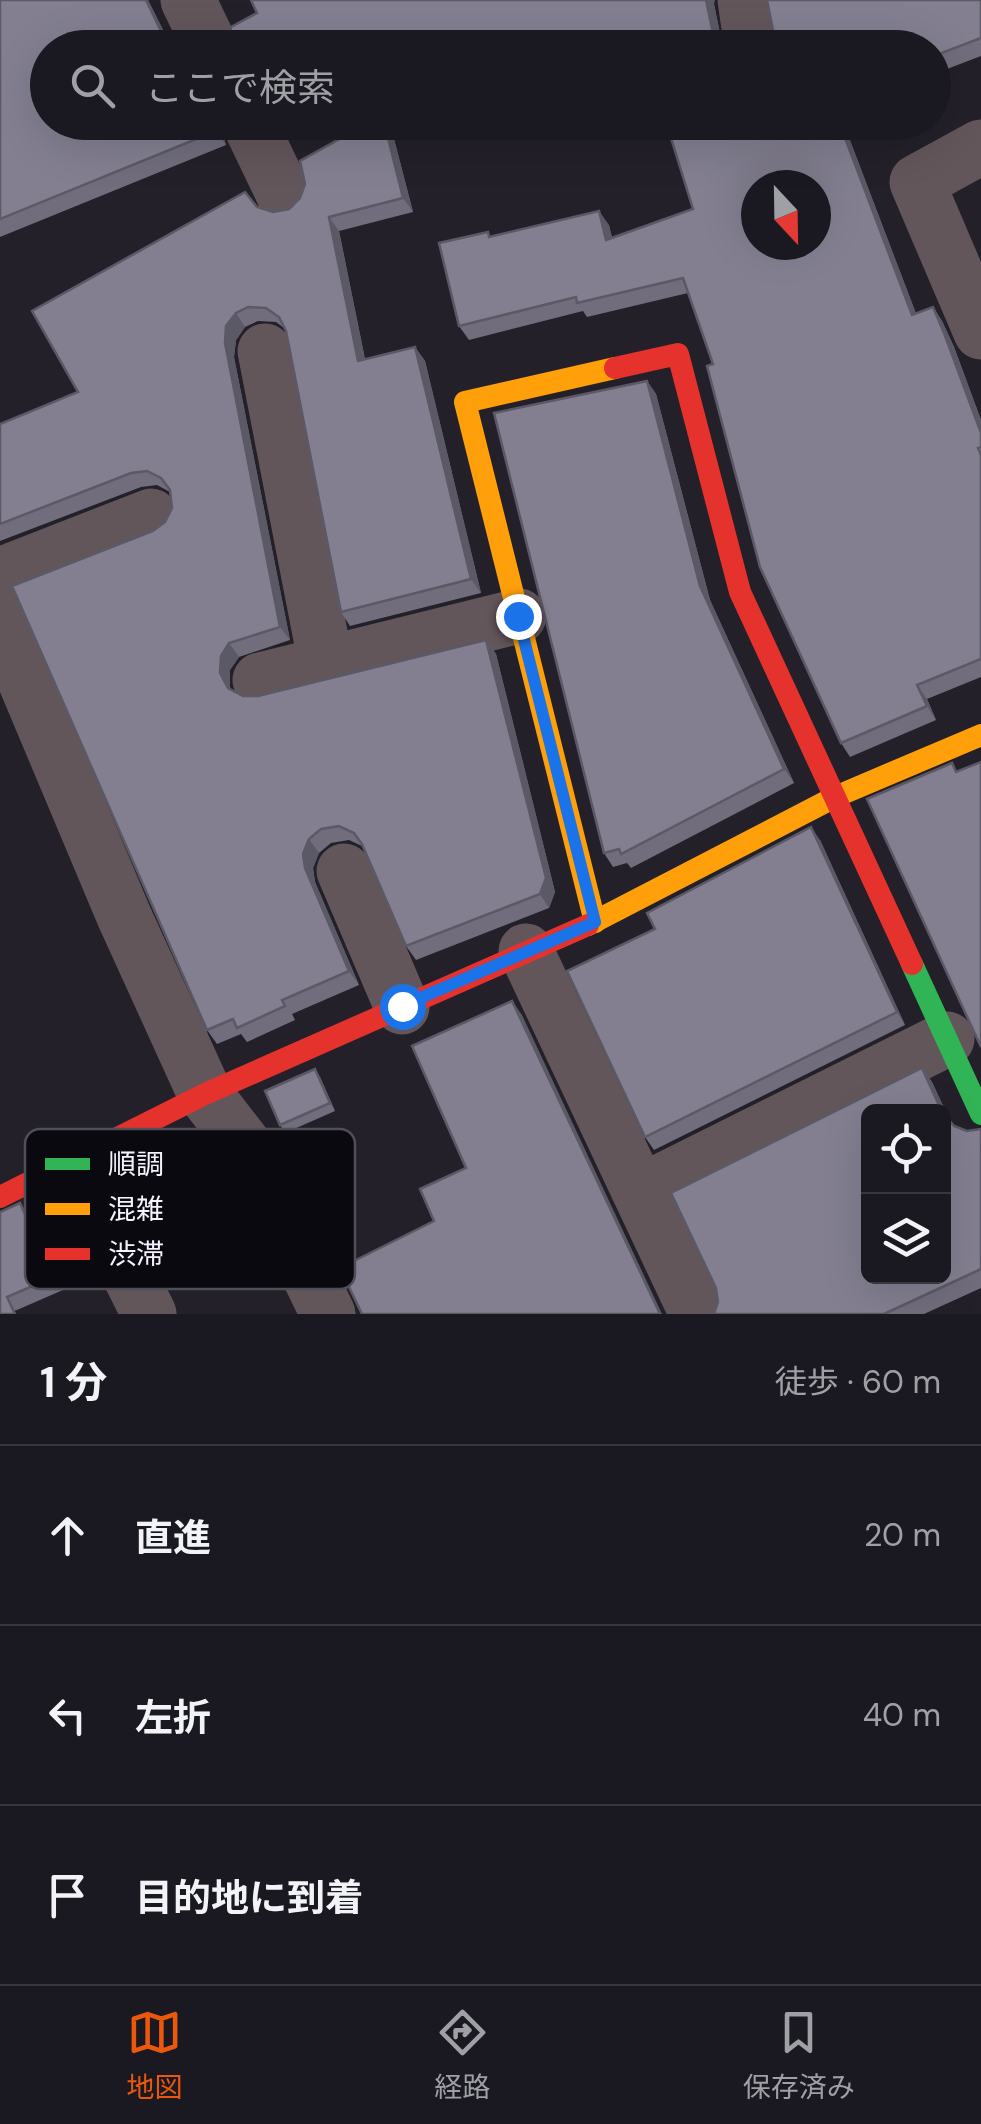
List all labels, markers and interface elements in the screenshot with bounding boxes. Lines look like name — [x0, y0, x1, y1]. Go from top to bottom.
search box — [30, 30, 951, 140]
icon: search — [65, 58, 120, 113]
text: ここで検索 — [145, 63, 335, 113]
north arrow — [741, 170, 831, 260]
route end — [496, 594, 542, 640]
route start — [380, 984, 426, 1030]
map controls — [861, 1104, 951, 1284]
button: locate — [861, 1104, 951, 1194]
legend — [25, 1129, 355, 1289]
text: 順調 — [108, 1146, 164, 1183]
text: 混雑 — [108, 1191, 164, 1228]
button: layers — [861, 1194, 951, 1284]
text: 渋滞 — [108, 1236, 164, 1273]
text: 1 分 — [40, 1355, 107, 1410]
text: 徒歩 · 60 m — [775, 1361, 941, 1403]
icon: ahead — [40, 1508, 95, 1563]
text: 直進 — [135, 1513, 211, 1563]
text: 20 m — [864, 1514, 941, 1556]
icon: left — [40, 1688, 95, 1743]
text: 左折 — [135, 1693, 211, 1743]
text: 40 m — [863, 1694, 941, 1736]
icon: arrive — [40, 1868, 95, 1923]
text: 目的地に到着 — [135, 1873, 363, 1923]
tab: 地図 — [126, 2005, 182, 2106]
tab: 経路 — [434, 2005, 491, 2106]
tab: 保存済み — [743, 2005, 855, 2106]

